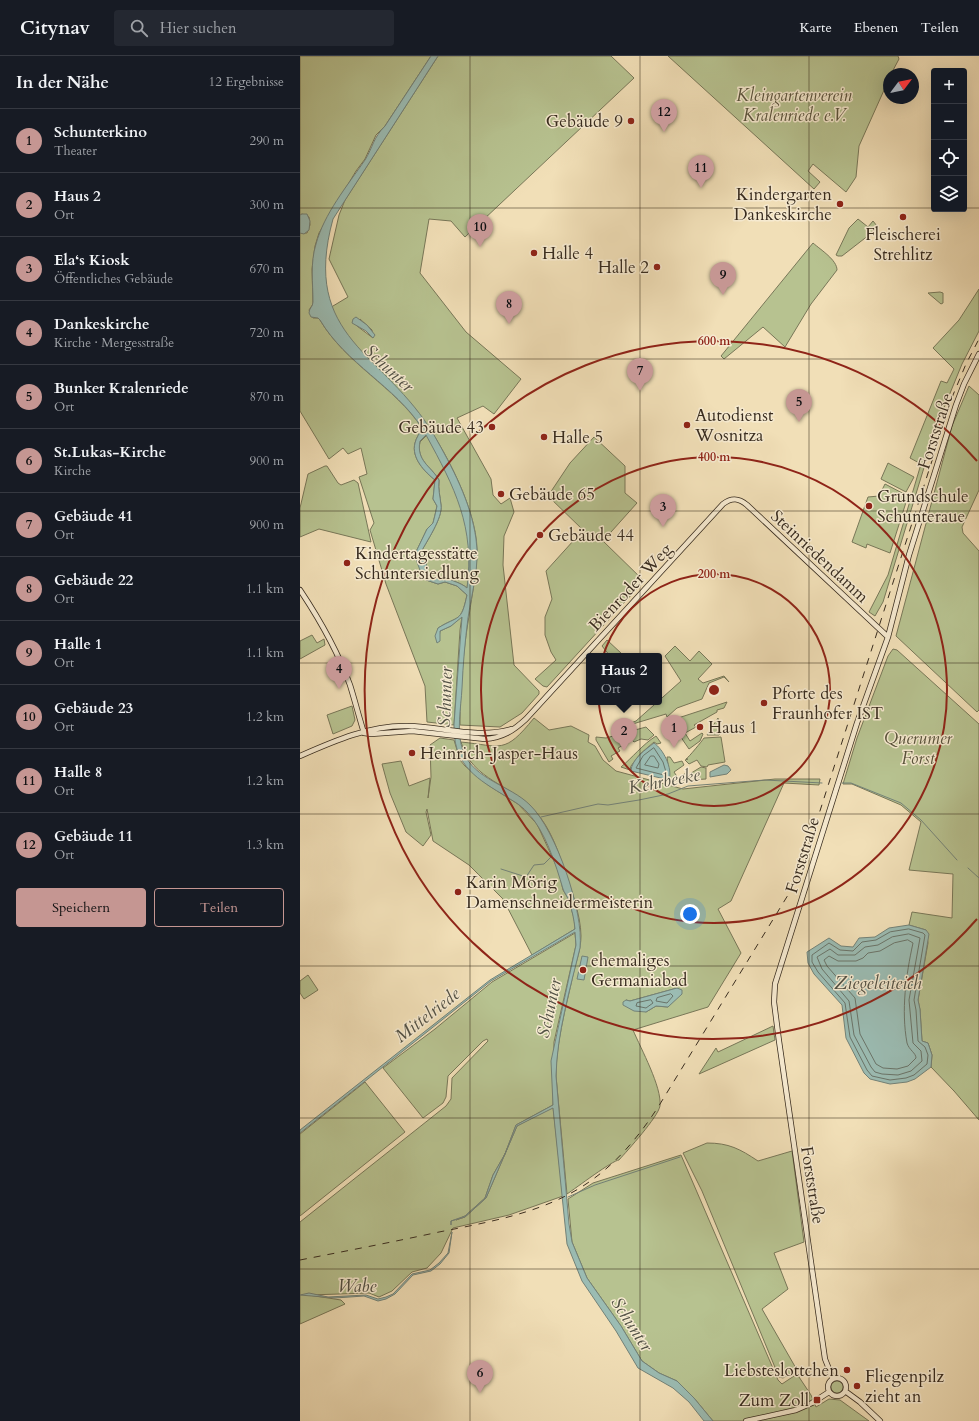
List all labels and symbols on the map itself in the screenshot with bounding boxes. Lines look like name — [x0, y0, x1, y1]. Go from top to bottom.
north arrow — [883, 68, 919, 104]
park label: Kleingartenverein Kralenriede e.V. — [736, 84, 852, 127]
pin: 12 — [651, 99, 677, 132]
place label: Gebäude 9 — [546, 110, 623, 133]
marker: Gebäude 9 — [626, 116, 636, 126]
pin: 11 — [688, 155, 714, 188]
place label: Kindergarten Dankeskirche — [734, 183, 832, 226]
marker: Kindergarten Dankeskirche — [835, 199, 845, 209]
marker: Fleischerei Strehlitz — [898, 212, 908, 222]
pin: 10 — [467, 214, 493, 247]
place label: Fleischerei Strehlitz — [865, 223, 941, 266]
place label: Halle 4 — [542, 242, 593, 265]
marker: Halle 4 — [529, 248, 539, 258]
place label: Halle 2 — [598, 256, 649, 279]
marker: Halle 2 — [652, 262, 662, 272]
pin: 9 — [710, 262, 736, 295]
pin: 8 — [496, 291, 522, 324]
text: 600 m — [698, 333, 731, 349]
water label: Schunter — [358, 339, 420, 399]
pin: 7 — [627, 358, 653, 391]
pin: 5 — [786, 389, 812, 422]
street label: Forststraße — [912, 390, 959, 472]
place label: Autodienst Wosnitza — [694, 404, 774, 447]
place label: Gebäude 43 — [398, 416, 484, 439]
marker: Autodienst Wosnitza — [682, 420, 692, 430]
marker: Gebäude 43 — [487, 422, 497, 432]
place label: Halle 5 — [552, 426, 603, 449]
marker: Halle 5 — [539, 432, 549, 442]
text: 400 m — [698, 449, 731, 465]
place label: Gebäude 65 — [509, 483, 595, 506]
place label: Grundschule Schunteraue — [877, 485, 969, 528]
marker: Gebäude 65 — [496, 489, 506, 499]
pin: 3 — [650, 494, 676, 527]
marker: Grundschule Schunteraue — [864, 501, 874, 511]
street label: Steinriedendamm — [766, 505, 874, 608]
place label: Gebäude 44 — [548, 524, 634, 547]
marker: Gebäude 44 — [535, 530, 545, 540]
street label: Bienroder Weg — [584, 538, 678, 636]
place label: Kindertagesstätte Schuntersiedlung — [355, 542, 479, 585]
marker: Kindertagesstätte Schuntersiedlung — [342, 558, 352, 568]
text: 200 m — [698, 566, 731, 582]
pin: 4 — [326, 656, 352, 689]
water label: Schunter — [432, 665, 459, 728]
place label: Pforte des Fraunhofer IST — [772, 682, 883, 725]
centre of rings — [707, 683, 721, 697]
marker: Pforte des Fraunhofer IST — [759, 698, 769, 708]
pin: 1 — [661, 715, 687, 748]
place label: Haus 1 — [708, 716, 758, 739]
pin: 2 — [611, 718, 637, 751]
marker: Haus 1 — [695, 722, 705, 732]
park label: Querumer Forst — [884, 727, 953, 770]
place label: Heinrich-Jasper-Haus — [420, 742, 578, 765]
marker: Heinrich-Jasper-Haus — [407, 748, 417, 758]
water label: Kehrbeeke — [626, 762, 703, 801]
street label: Forststraße — [780, 814, 825, 896]
place label: Karin Mörig Damenschneidermeisterin — [466, 871, 653, 914]
marker: Karin Mörig Damenschneidermeisterin — [453, 887, 463, 897]
your location — [680, 904, 700, 924]
place label: ehemaliges Germaniabad — [591, 949, 687, 992]
marker: ehemaliges Germaniabad — [578, 965, 588, 975]
water label: Ziegeleiteich — [834, 971, 922, 996]
water label: Schunter — [531, 975, 568, 1040]
water label: Mittelriede — [389, 981, 466, 1049]
street label: Forststraße — [795, 1144, 830, 1226]
water label: Wabe — [338, 1274, 377, 1299]
water label: Schunter — [605, 1292, 659, 1357]
place label: Liebsteslottchen — [724, 1359, 839, 1382]
pin: 6 — [467, 1360, 493, 1393]
marker: Liebsteslottchen — [842, 1365, 852, 1375]
place label: Fliegenpilz zieht an — [865, 1365, 945, 1408]
marker: Fliegenpilz zieht an — [852, 1381, 862, 1391]
place label: Zum Zoll — [739, 1389, 810, 1412]
marker: Zum Zoll — [812, 1395, 822, 1405]

